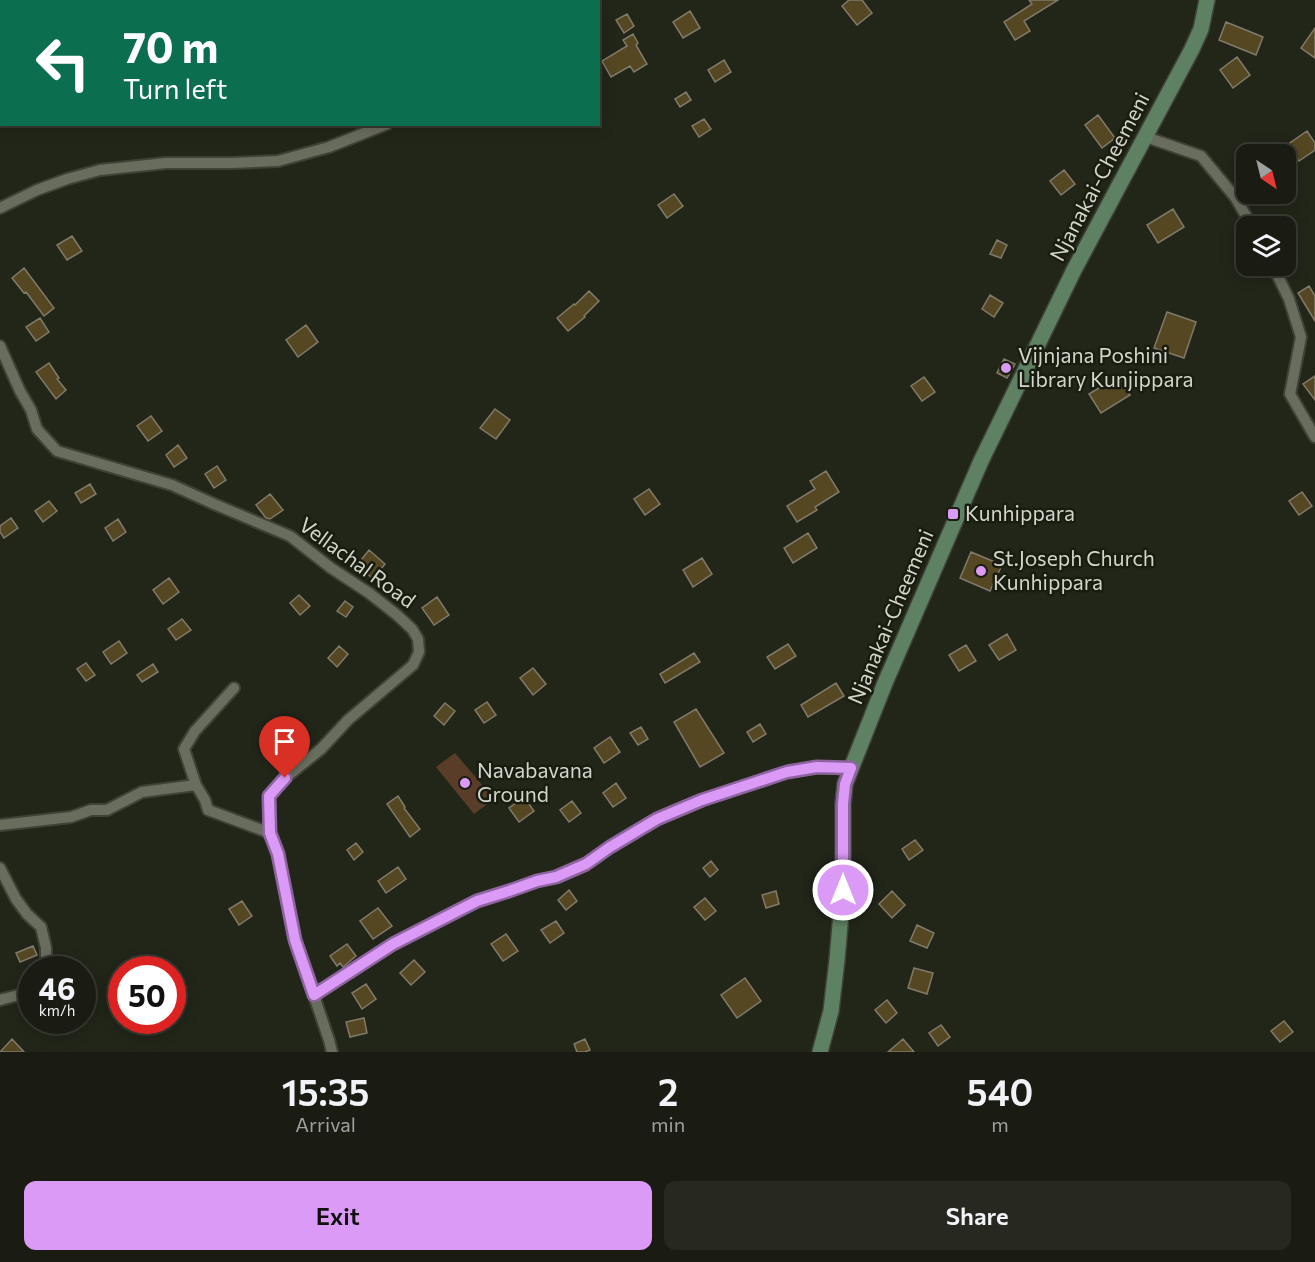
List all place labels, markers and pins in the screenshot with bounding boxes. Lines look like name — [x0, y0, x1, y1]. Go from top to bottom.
place label: Vijnjana Poshini Library Kunjippara — [1018, 342, 1194, 391]
marker: Vijnjana Poshini Library Kunjippara — [999, 361, 1013, 375]
place label: Kunhippara — [965, 500, 1075, 525]
marker: Kunhippara — [946, 507, 960, 521]
place label: St.Joseph Church Kunhippara — [993, 545, 1155, 594]
marker: St.Joseph Church Kunhippara — [974, 564, 988, 578]
pin — [259, 716, 310, 778]
place label: Navabavana Ground — [477, 757, 593, 806]
marker: Navabavana Ground — [458, 776, 472, 790]

